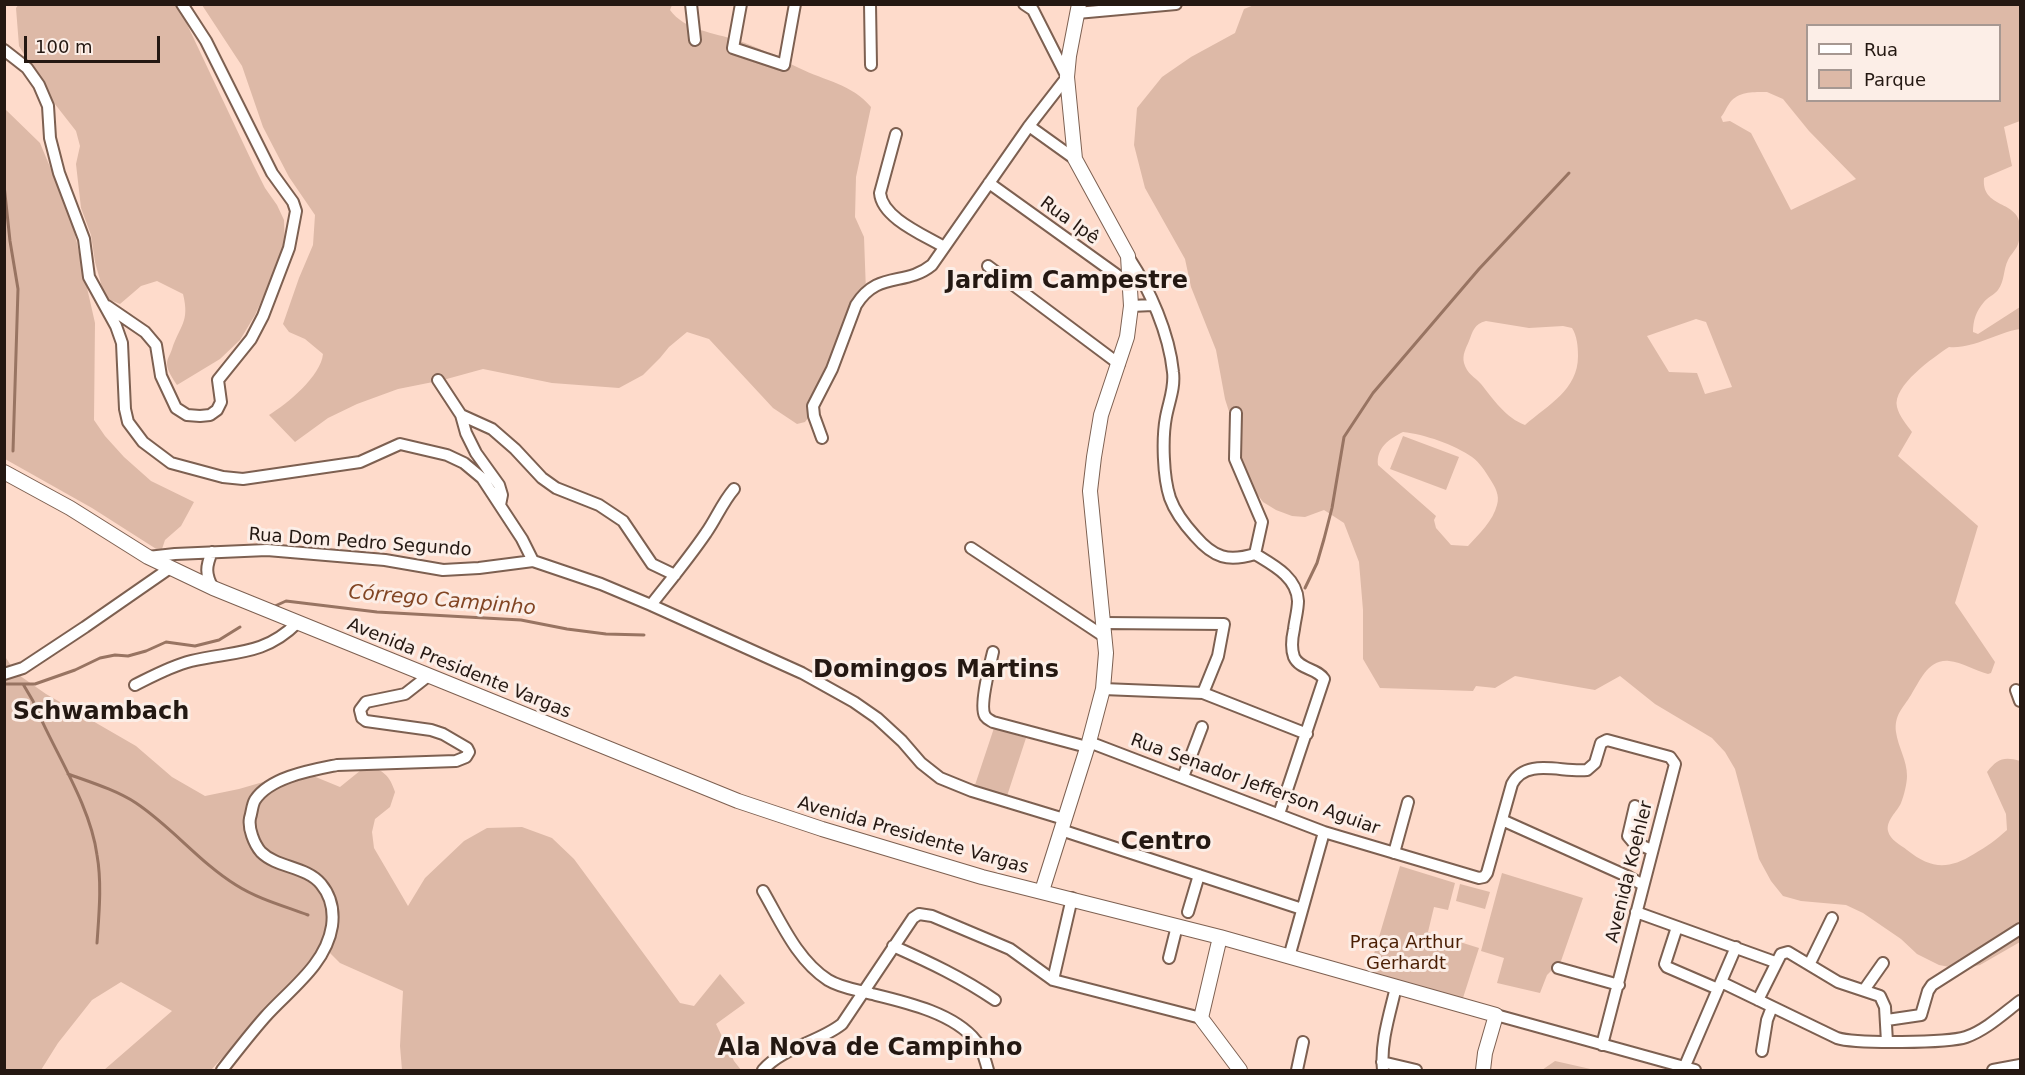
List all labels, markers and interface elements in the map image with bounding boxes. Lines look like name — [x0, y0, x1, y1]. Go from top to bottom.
scale bar — [27, 24, 164, 62]
legend — [1806, 24, 2001, 102]
text: 100 m — [35, 36, 93, 57]
text: Rua — [1864, 39, 1898, 60]
text: Parque — [1864, 69, 1926, 90]
street label: Rua Ipê — [1035, 192, 1103, 250]
district label: Jardim Campestre — [946, 268, 1188, 296]
street label: Rua Dom Pedro Segundo — [248, 524, 472, 562]
water label: Córrego Campinho — [347, 581, 537, 621]
street label: Avenida Presidente Vargas — [344, 614, 574, 724]
district label: Domingos Martins — [813, 657, 1059, 685]
district label: Schwambach — [13, 699, 189, 727]
street label: Rua Senador Jefferson Aguiar — [1127, 730, 1383, 840]
street label: Avenida Presidente Vargas — [795, 793, 1031, 879]
street label: Avenida Koehler — [1602, 799, 1658, 945]
district label: Centro — [1121, 829, 1211, 857]
park label: Praça Arthur Gerhardt — [1350, 932, 1462, 974]
district label: Ala Nova de Campinho — [718, 1035, 1022, 1063]

